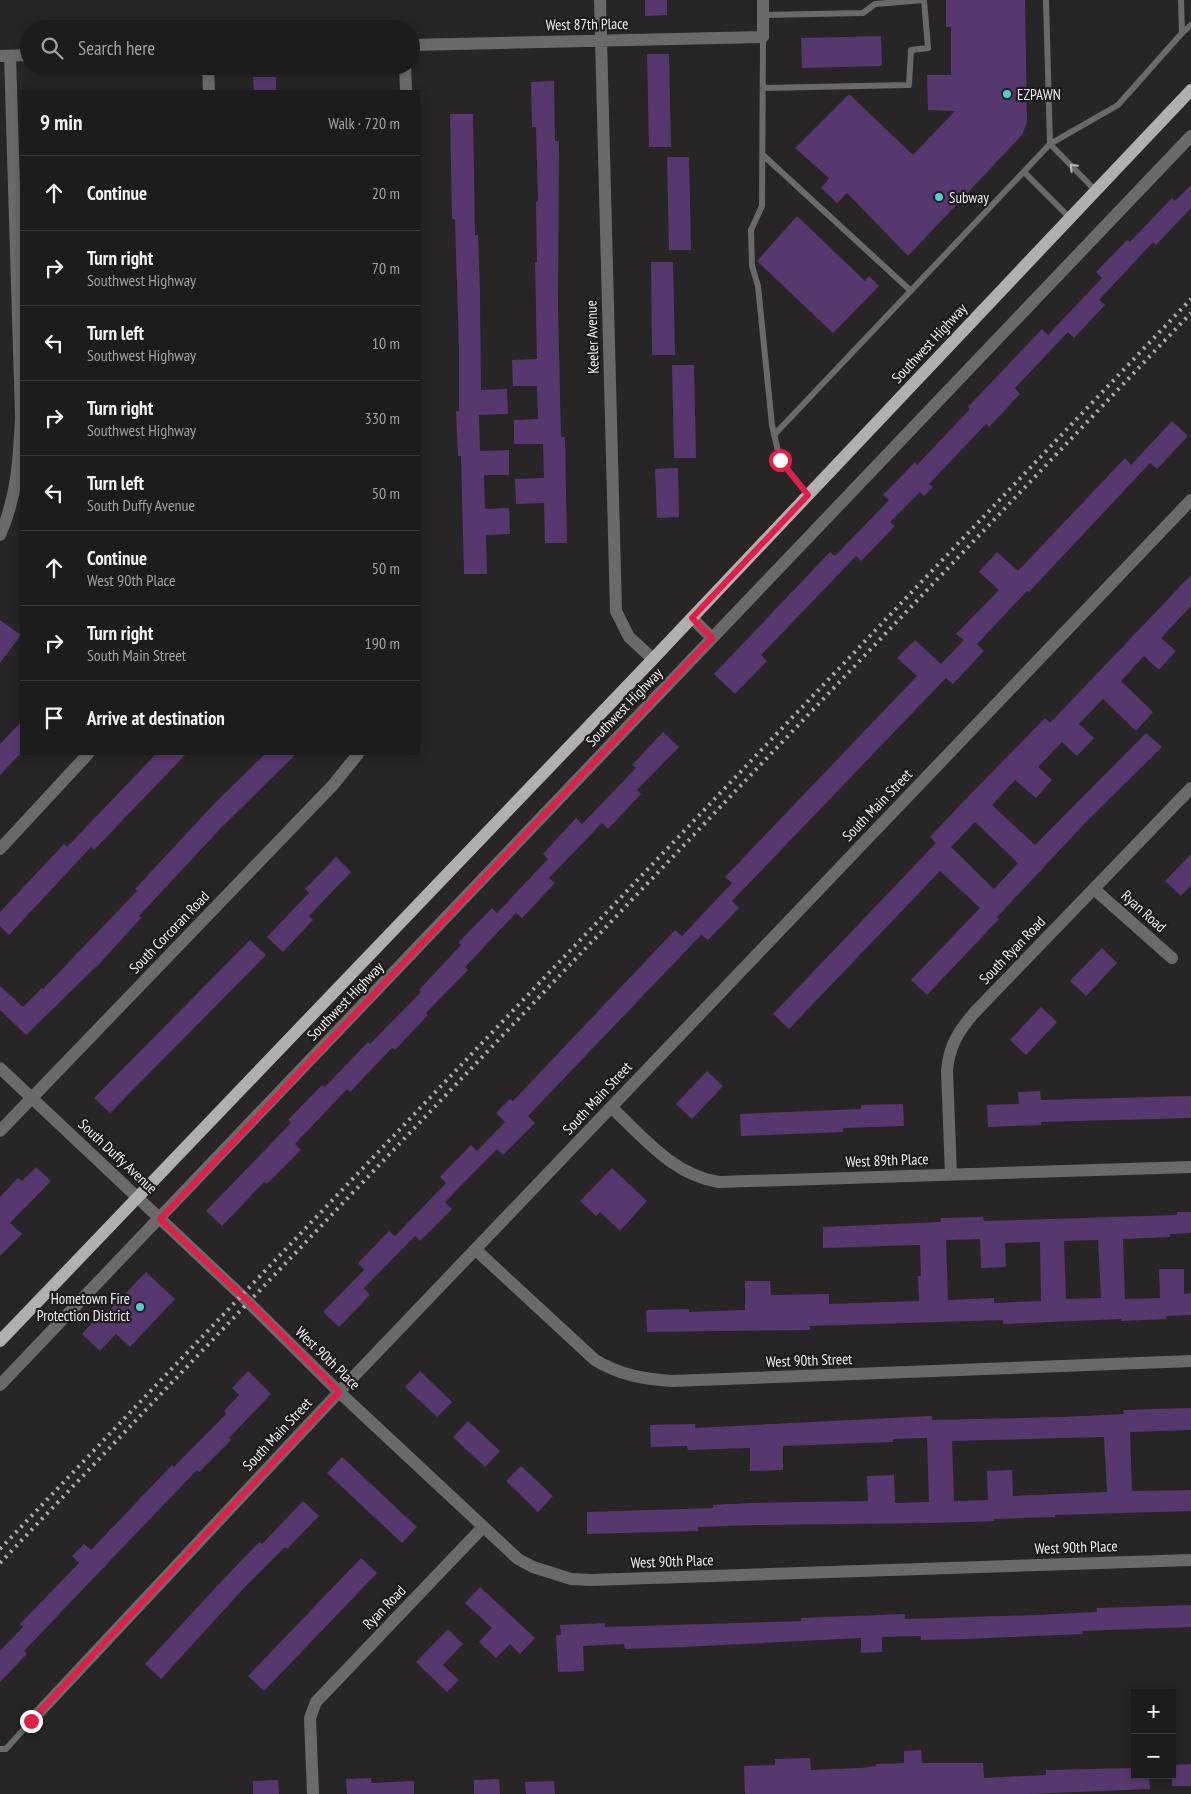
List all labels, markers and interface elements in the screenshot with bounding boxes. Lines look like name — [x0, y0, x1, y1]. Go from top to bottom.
street label: West 87th Place — [545, 14, 629, 34]
search box — [20, 20, 420, 75]
icon: search — [38, 34, 66, 62]
text: Search here — [78, 36, 155, 60]
place label: EZPAWN — [1017, 85, 1061, 104]
marker: EZPAWN — [1001, 88, 1013, 100]
text: 9 min — [40, 109, 82, 136]
text: Walk · 720 m — [328, 113, 400, 133]
one-way arrow — [1069, 164, 1078, 173]
icon: ahead — [40, 179, 68, 207]
text: Continue — [87, 181, 147, 205]
text: 20 m — [372, 183, 400, 203]
place label: Subway — [949, 188, 989, 207]
marker: Subway — [933, 191, 945, 203]
text: Turn right — [87, 246, 153, 270]
icon: right — [40, 254, 68, 282]
text: 70 m — [372, 258, 400, 278]
text: Southwest Highway — [87, 270, 196, 290]
street label: Southwest Highway — [887, 299, 971, 387]
street label: Keeler Avenue — [581, 300, 603, 374]
text: Turn left — [87, 321, 144, 345]
icon: left — [40, 329, 68, 357]
text: 10 m — [372, 333, 400, 353]
text: Southwest Highway — [87, 345, 196, 365]
text: Turn right — [87, 396, 153, 420]
icon: right — [40, 404, 68, 432]
text: 330 m — [365, 408, 400, 428]
text: Southwest Highway — [87, 420, 196, 440]
route start — [769, 449, 792, 472]
text: Turn left — [87, 471, 144, 495]
icon: left — [40, 479, 68, 507]
text: 50 m — [372, 483, 400, 503]
text: South Duffy Avenue — [87, 495, 195, 515]
text: Continue — [87, 546, 147, 570]
icon: ahead — [40, 554, 68, 582]
text: 50 m — [372, 558, 400, 578]
text: West 90th Place — [87, 570, 176, 590]
text: Turn right — [87, 621, 153, 645]
icon: right — [40, 629, 68, 657]
text: 190 m — [365, 633, 400, 653]
text: South Main Street — [87, 645, 186, 665]
street label: Southwest Highway — [582, 663, 667, 750]
icon: arrive — [40, 704, 68, 732]
text: Arrive at destination — [87, 706, 225, 730]
street label: South Main Street — [838, 765, 916, 845]
street label: Ryan Road — [1118, 886, 1170, 936]
street label: South Corcoran Road — [125, 887, 213, 977]
street label: South Ryan Road — [975, 912, 1049, 988]
street label: Southwest Highway — [303, 957, 388, 1044]
street label: South Main Street — [558, 1058, 636, 1138]
street label: South Duffy Avenue — [74, 1114, 162, 1198]
street label: West 89th Place — [845, 1149, 929, 1171]
place label: Hometown Fire Protection District — [37, 1289, 130, 1325]
marker: Hometown Fire Protection District — [134, 1301, 146, 1313]
street label: West 90th Place — [292, 1322, 364, 1394]
street label: West 90th Street — [765, 1349, 853, 1371]
street label: South Main Street — [238, 1394, 316, 1474]
street label: West 90th Place — [1034, 1536, 1118, 1558]
street label: West 90th Place — [630, 1550, 714, 1572]
street label: Ryan Road — [358, 1581, 410, 1633]
map controls — [1131, 1689, 1176, 1779]
button: + — [1131, 1689, 1176, 1734]
route end — [20, 1710, 43, 1733]
button: − — [1131, 1734, 1176, 1779]

